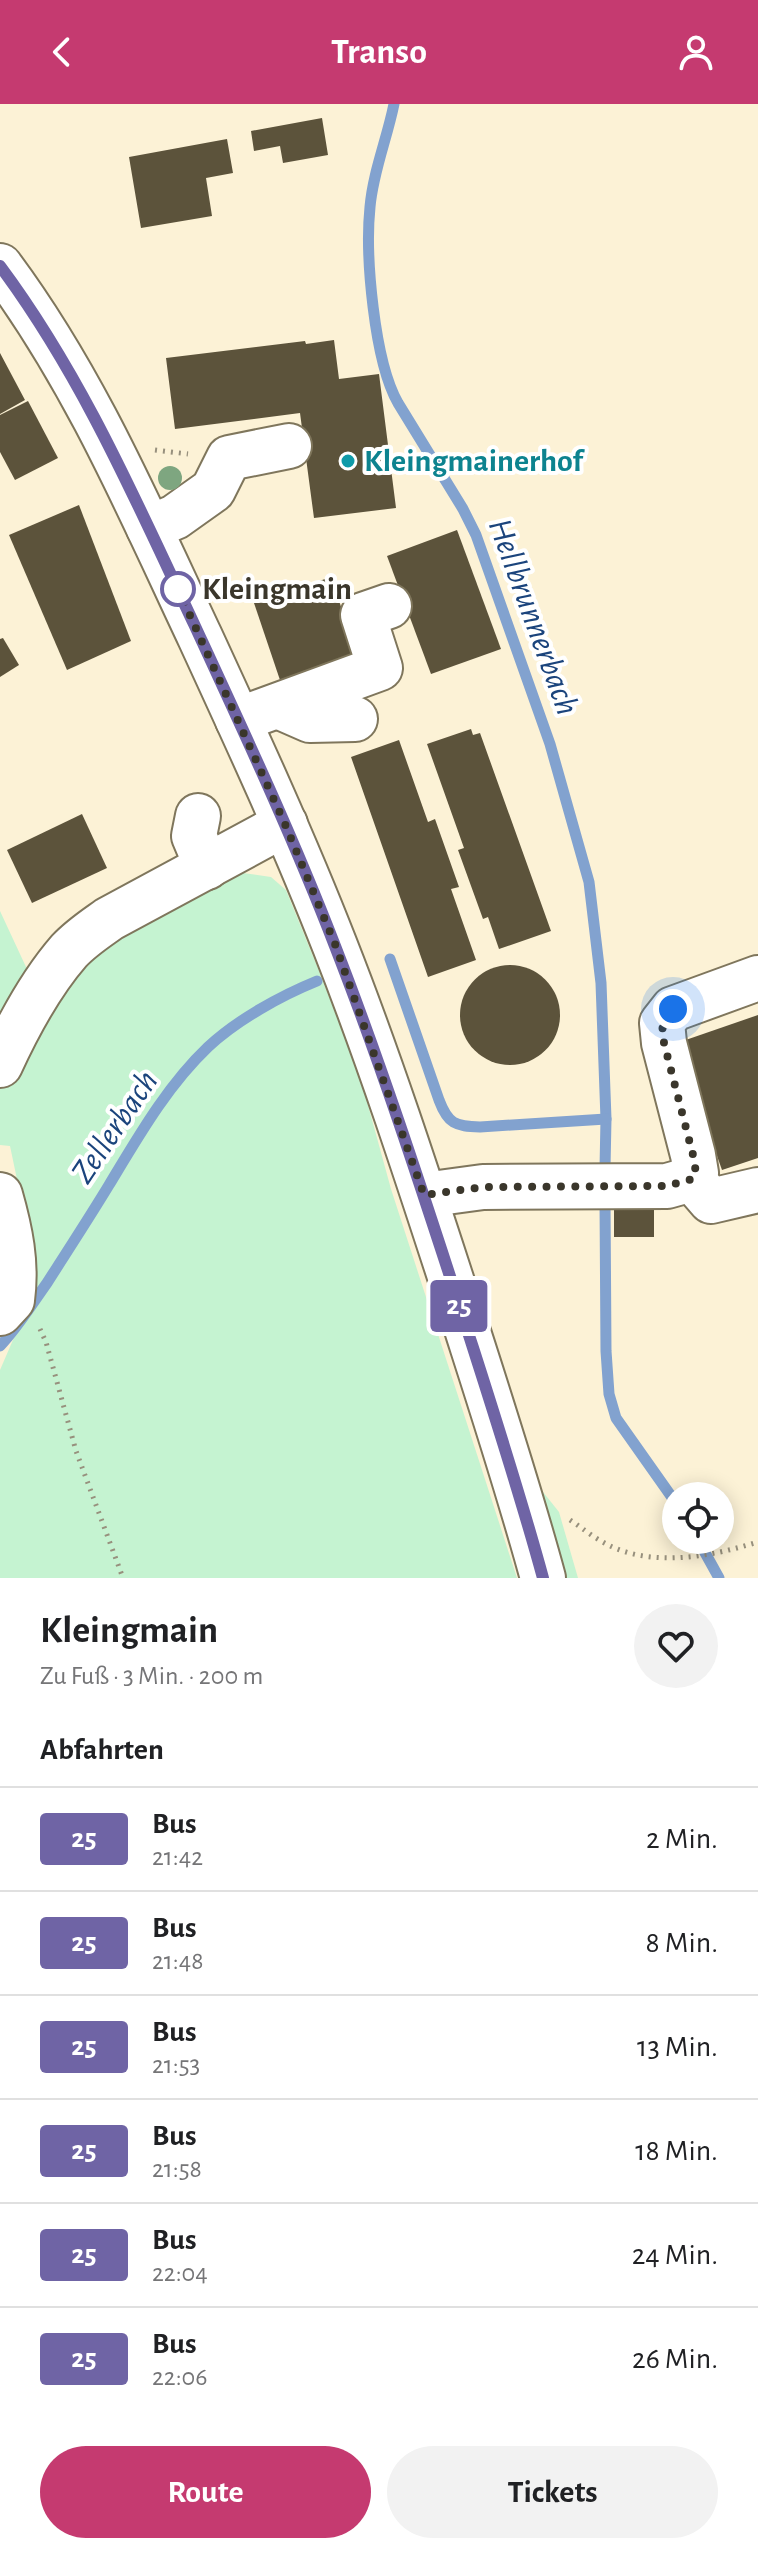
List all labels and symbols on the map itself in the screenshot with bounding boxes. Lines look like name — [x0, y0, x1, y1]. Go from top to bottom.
place label: Kleingmainerhof — [364, 445, 585, 477]
marker: Kleingmainerhof — [339, 452, 357, 470]
water label: Hellbrunnerbach — [482, 514, 584, 720]
marker: Kleingmain — [161, 572, 195, 606]
place label: Kleingmain — [202, 573, 352, 605]
your location — [653, 989, 693, 1029]
water label: Zellerbach — [65, 1065, 165, 1189]
line badge: 25 — [423, 1280, 495, 1332]

